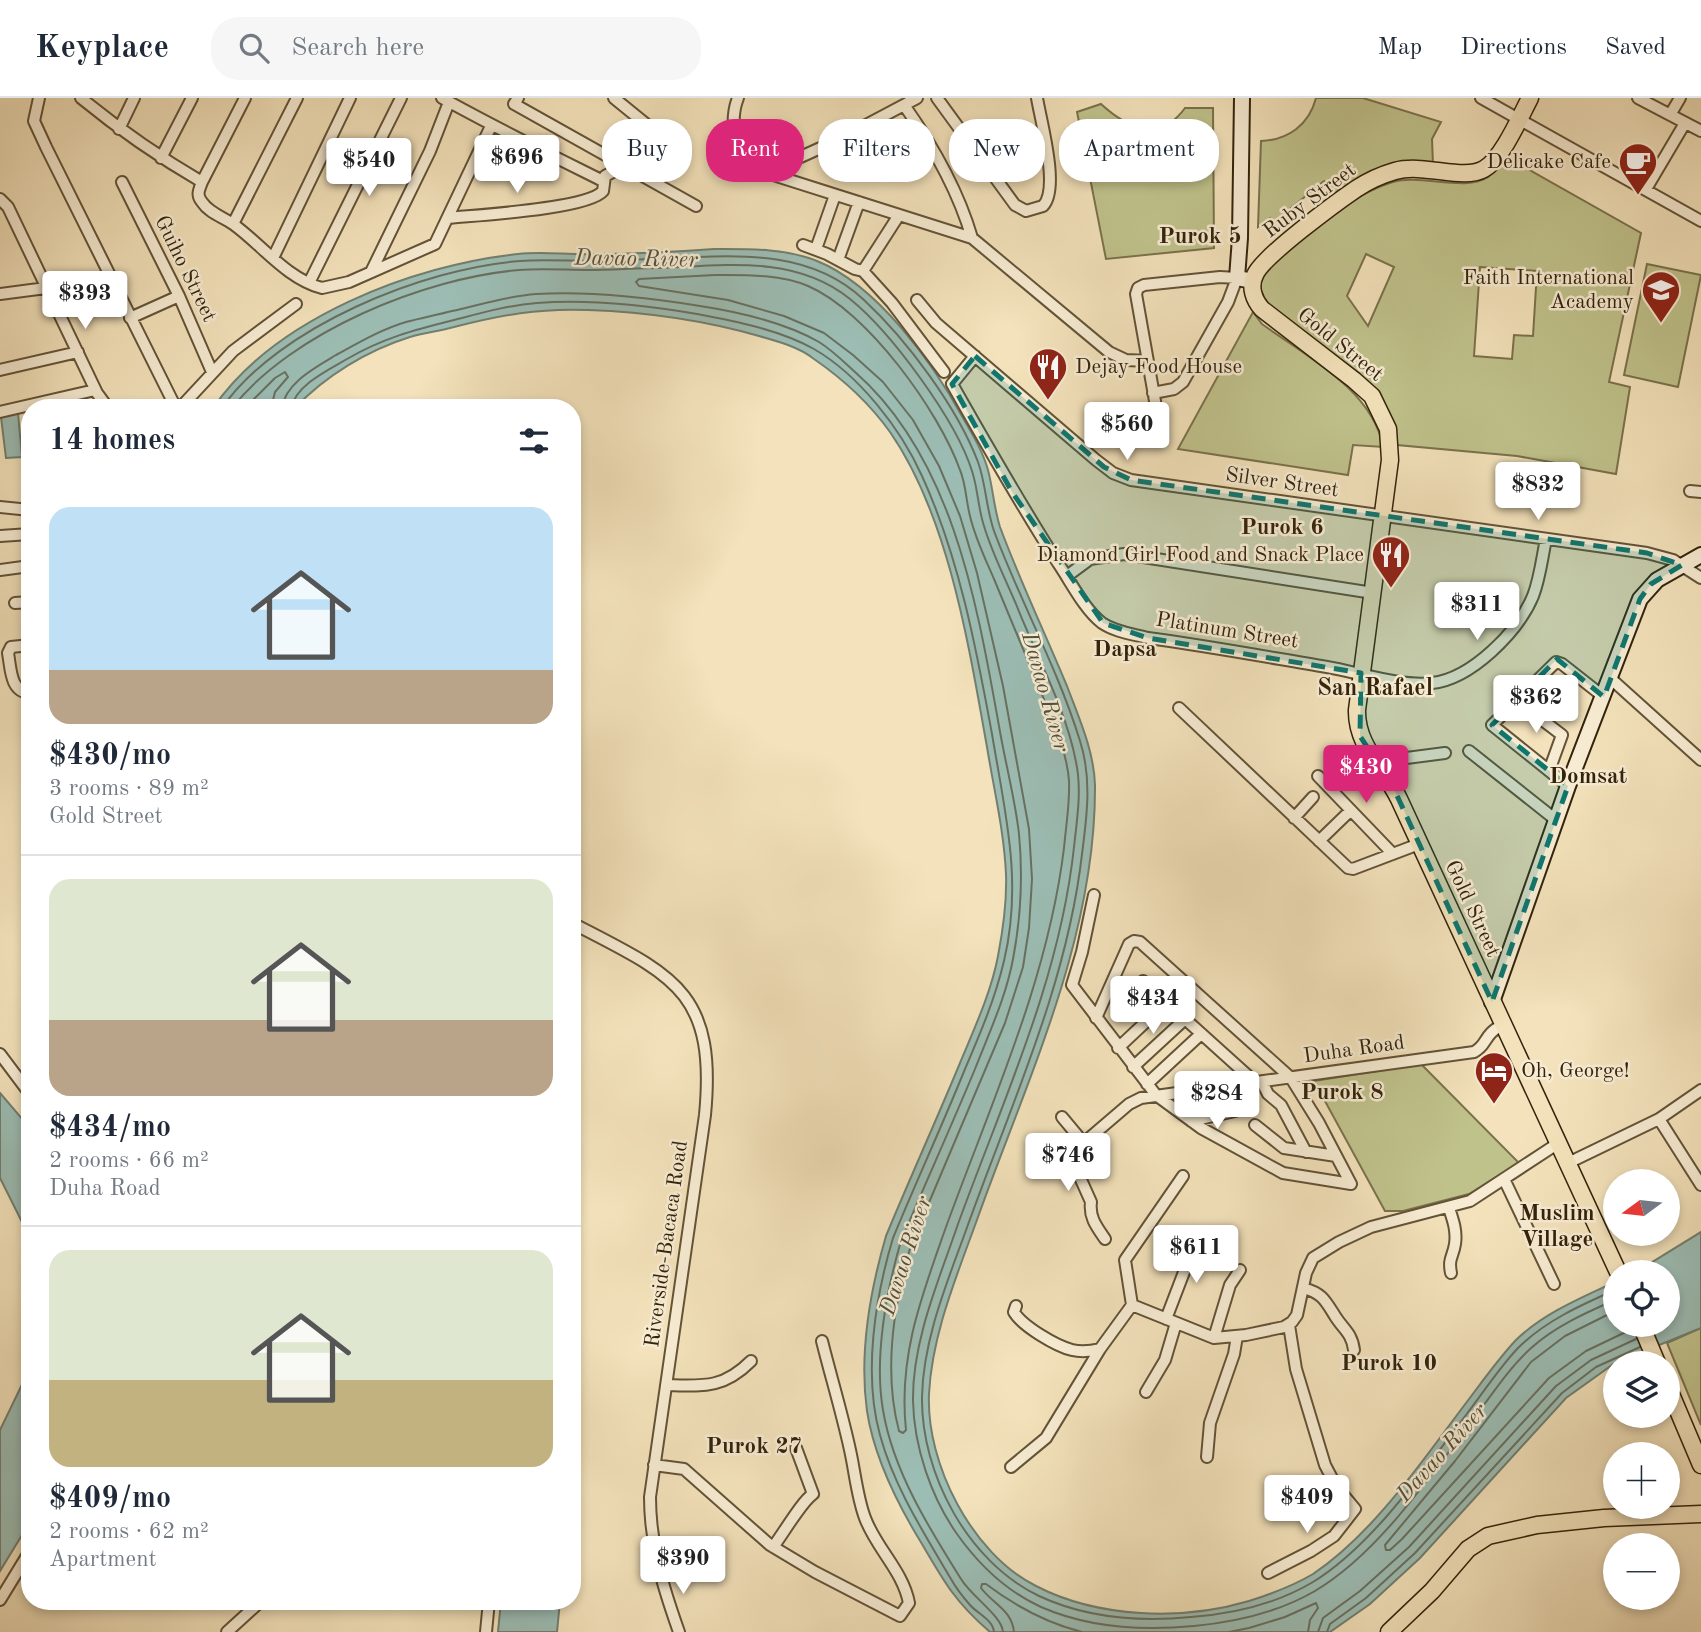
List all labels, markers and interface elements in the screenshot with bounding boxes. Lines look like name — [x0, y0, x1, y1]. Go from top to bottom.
search box — [211, 17, 701, 80]
icon: search — [235, 29, 273, 67]
text: Keyplace — [35, 32, 169, 65]
text: Search here — [291, 35, 424, 61]
text: Map — [1378, 36, 1422, 60]
text: Directions — [1460, 36, 1567, 60]
text: Saved — [1605, 36, 1666, 60]
chip: Buy — [602, 119, 692, 182]
chip: Rent — [706, 119, 804, 182]
chip: Filters — [818, 119, 935, 182]
chip: New — [949, 119, 1045, 182]
chip: Apartment — [1059, 119, 1219, 182]
pin: $696 — [476, 136, 558, 195]
pin: $540 — [328, 139, 410, 198]
cafe icon: Delicake Cafe — [1617, 141, 1659, 196]
text: $696 — [490, 146, 544, 169]
text: $540 — [342, 149, 396, 172]
place label: Delicake Cafe — [1487, 152, 1611, 173]
street label: Ruby Street — [1260, 160, 1360, 242]
street label: Guiho Street — [150, 213, 220, 325]
district label: Purok 5 — [1158, 225, 1242, 248]
water label: Davao River — [573, 246, 699, 272]
place label: Faith International Academy — [1463, 268, 1634, 313]
school or university icon: Faith International Academy — [1640, 269, 1682, 324]
pin: $393 — [44, 272, 126, 331]
text: $393 — [58, 282, 112, 305]
street label: Gold Street — [1293, 304, 1387, 386]
restaurant icon: Dejay Food House — [1027, 346, 1069, 401]
place label: Dejay Food House — [1075, 357, 1242, 378]
pin: $560 — [1086, 402, 1168, 462]
text: $560 — [1100, 413, 1154, 436]
icon: filters — [515, 422, 553, 460]
text: 14 homes — [49, 426, 175, 456]
pin: $832 — [1497, 462, 1579, 522]
street label: Silver Street — [1224, 465, 1340, 501]
text: $832 — [1511, 473, 1565, 496]
district label: Purok 6 — [1240, 516, 1324, 539]
restaurant icon: Diamond Girl Food and Snack Place — [1370, 534, 1412, 589]
place label: Diamond Girl Food and Snack Place — [1037, 545, 1364, 566]
icon: home — [238, 552, 364, 678]
pin: $311 — [1436, 582, 1518, 642]
text: $311 — [1450, 593, 1504, 616]
street label: Platinum Street — [1154, 609, 1300, 653]
water label: Davao River — [1017, 628, 1073, 756]
district label: Dapsa — [1093, 638, 1157, 661]
pin: $362 — [1495, 676, 1577, 735]
district label: San Rafael — [1317, 677, 1433, 701]
text: $362 — [1509, 686, 1563, 709]
text: $430/mo — [49, 741, 171, 771]
pin: $430 — [1325, 746, 1407, 805]
text: $430 — [1339, 756, 1393, 779]
district label: Domsat — [1549, 765, 1627, 788]
text: 3 rooms · 89 m² — [49, 777, 209, 800]
text: Gold Street — [49, 805, 163, 828]
street label: Gold Street — [1441, 858, 1503, 960]
icon: home — [238, 924, 364, 1050]
pin: $434 — [1112, 976, 1194, 1036]
text: $434 — [1126, 987, 1180, 1010]
street label: Duha Road — [1302, 1032, 1406, 1067]
hotel icon: Oh, George! — [1473, 1050, 1515, 1105]
place label: Oh, George! — [1521, 1061, 1630, 1082]
pin: $284 — [1176, 1072, 1258, 1131]
district label: Purok 8 — [1300, 1081, 1384, 1104]
text: $284 — [1190, 1082, 1244, 1105]
text: $434/mo — [49, 1113, 171, 1143]
pin: $746 — [1027, 1134, 1109, 1193]
street label: Riverside-Bacaca Road — [642, 1139, 692, 1349]
text: $746 — [1041, 1144, 1095, 1167]
text: 2 rooms · 66 m² — [49, 1149, 209, 1172]
north arrow — [1603, 1169, 1680, 1246]
map controls — [1603, 1169, 1680, 1610]
text: Duha Road — [49, 1177, 161, 1200]
water label: Davao River — [876, 1193, 936, 1319]
district label: Muslim Village — [1519, 1202, 1595, 1251]
pin: $611 — [1155, 1226, 1237, 1285]
text: $611 — [1169, 1236, 1223, 1259]
button: locate — [1603, 1260, 1680, 1337]
icon: home — [238, 1295, 364, 1421]
button: layers — [1603, 1351, 1680, 1428]
district label: Purok 10 — [1341, 1352, 1437, 1375]
water label: Davao River — [1391, 1399, 1493, 1507]
district label: Purok 27 — [706, 1435, 802, 1458]
button: + — [1603, 1442, 1680, 1519]
pin: $409 — [1266, 1476, 1348, 1535]
text: $409/mo — [49, 1484, 171, 1514]
text: $409 — [1280, 1486, 1334, 1509]
text: 2 rooms · 62 m² — [49, 1520, 209, 1543]
button: − — [1603, 1533, 1680, 1610]
pin: $390 — [642, 1536, 724, 1596]
text: $390 — [656, 1547, 710, 1570]
text: Apartment — [49, 1548, 157, 1571]

